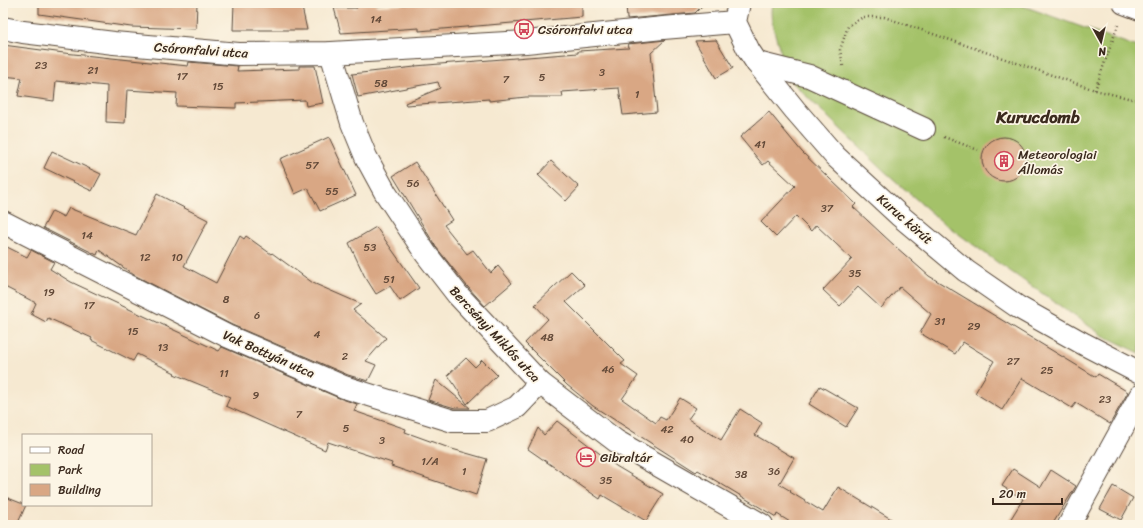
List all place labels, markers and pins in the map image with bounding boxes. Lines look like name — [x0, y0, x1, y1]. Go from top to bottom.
bus stop icon: Csóronfalvi utca — [513, 18, 535, 40]
place label: Csóronfalvi utca — [538, 18, 633, 41]
place label: Meteorologiai Állomás — [1017, 143, 1097, 181]
building icon: Meteorologiai Állomás — [993, 150, 1015, 172]
hotel icon: Gibraltár — [575, 446, 597, 468]
place label: Gibraltár — [600, 446, 653, 469]

